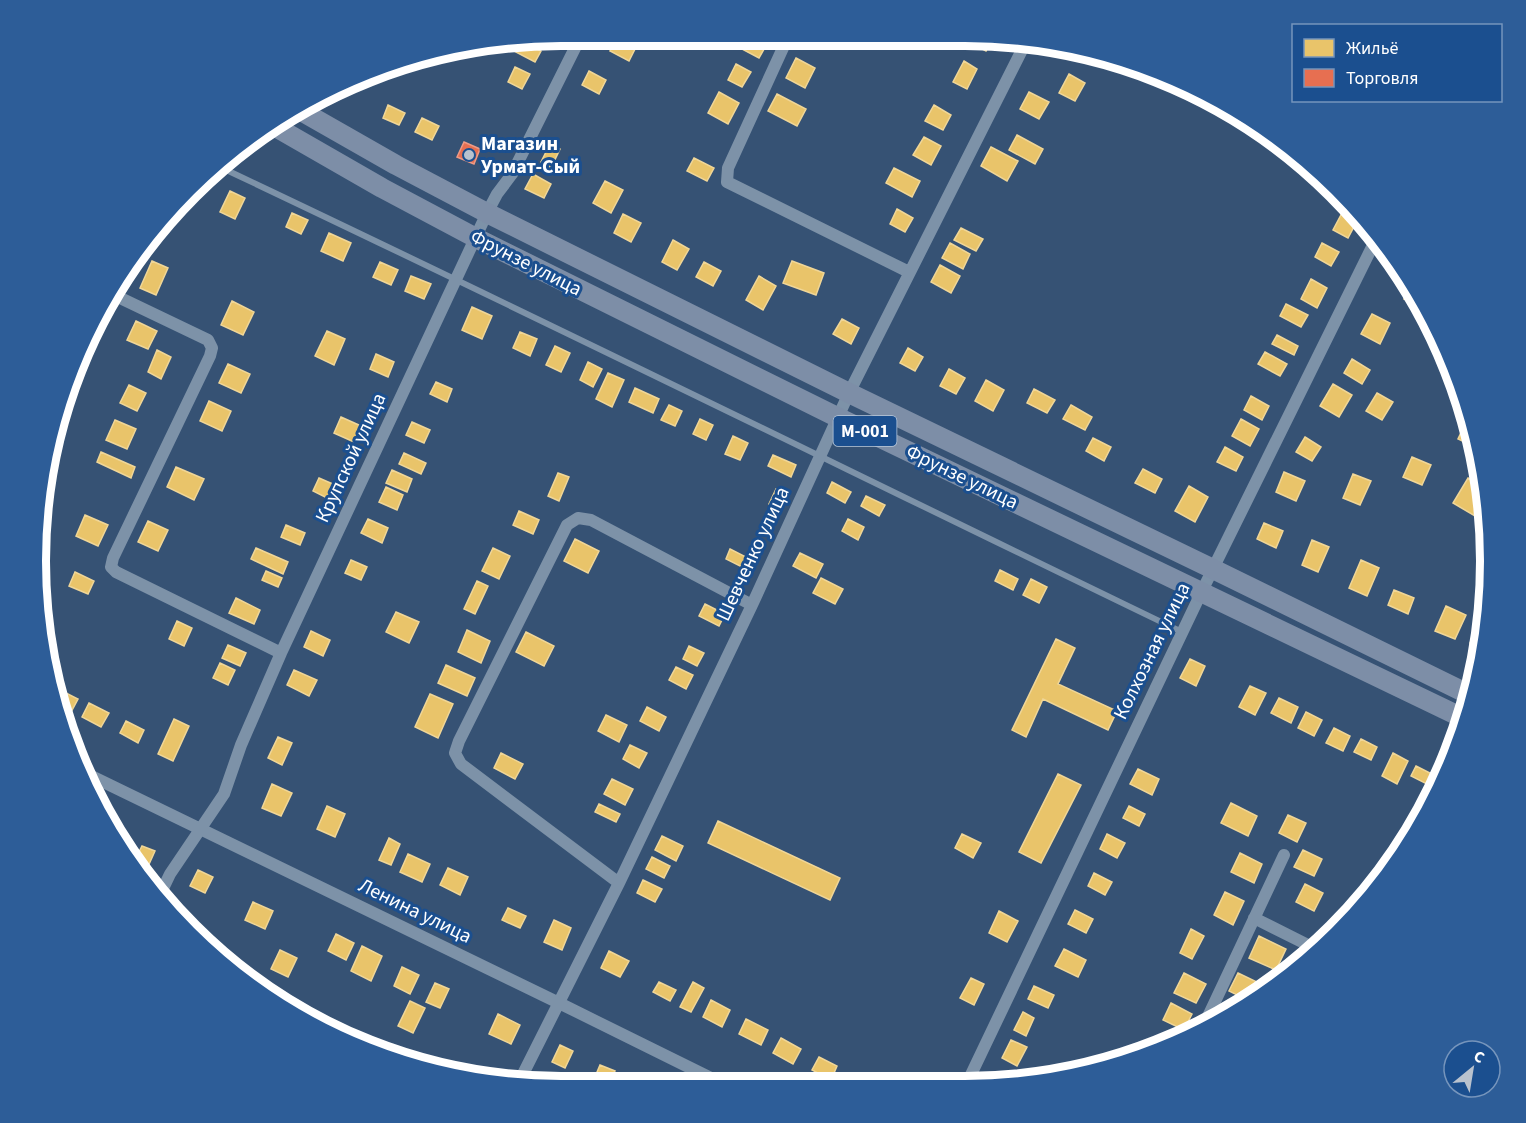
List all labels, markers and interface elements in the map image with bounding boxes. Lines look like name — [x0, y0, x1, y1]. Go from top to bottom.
legend — [1292, 24, 1502, 102]
text: Жильё — [1346, 36, 1399, 61]
text: Торговля — [1346, 66, 1419, 91]
place label: Магазин Урмат-Сый — [481, 130, 580, 181]
marker: Магазин Урмат-Сый — [462, 148, 476, 162]
street label: Фрунзе улица — [465, 223, 587, 303]
street label: Крупской улица — [309, 389, 393, 527]
road number: M-001 — [834, 416, 896, 446]
street label: Фрунзе улица — [901, 438, 1023, 516]
street label: Шевченко улица — [710, 482, 796, 626]
street label: Колхозная улица — [1107, 578, 1197, 724]
street label: Ленина улица — [354, 871, 476, 951]
north arrow — [1442, 1039, 1502, 1099]
text: С — [1469, 1045, 1489, 1069]

